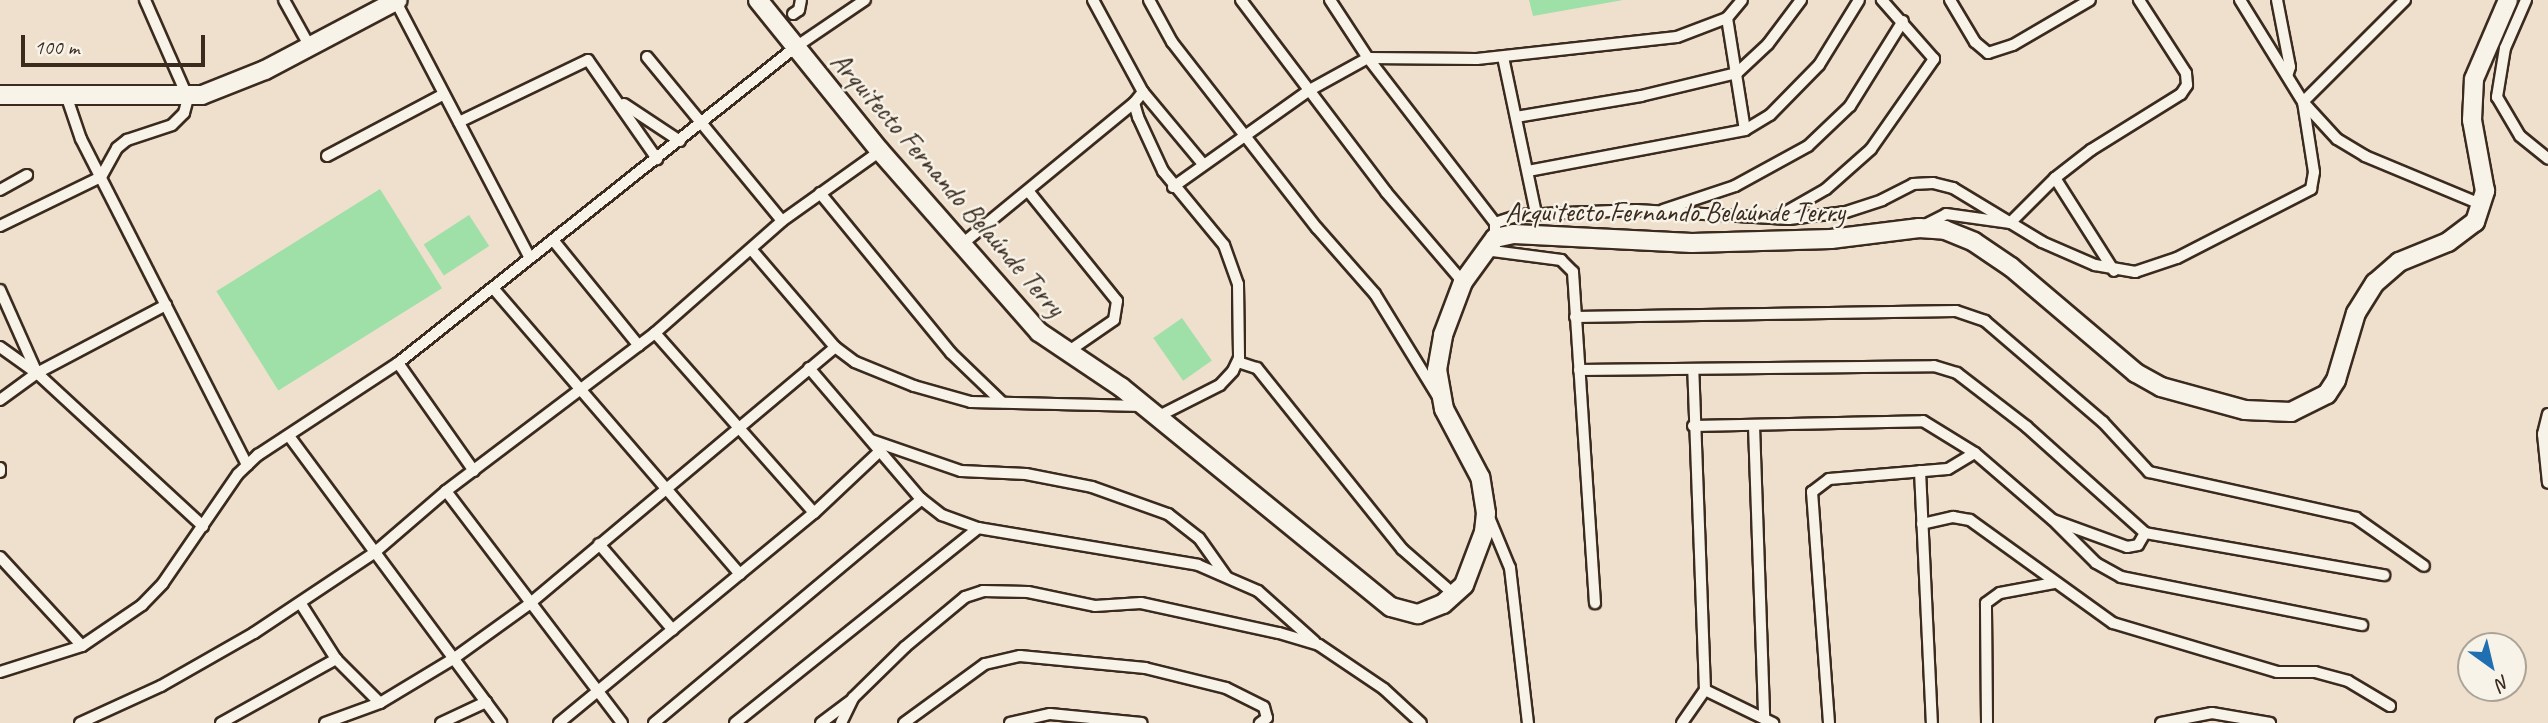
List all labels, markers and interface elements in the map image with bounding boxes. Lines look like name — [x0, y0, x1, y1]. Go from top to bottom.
scale bar — [24, 21, 208, 65]
text: 100 m — [34, 34, 79, 60]
street label: Arquitecto Fernando Belaúnde Terry — [824, 45, 1072, 323]
street label: Arquitecto Fernando Belaúnde Terry — [1506, 195, 1844, 229]
north arrow — [2457, 632, 2527, 702]
text: N — [2491, 670, 2514, 696]

